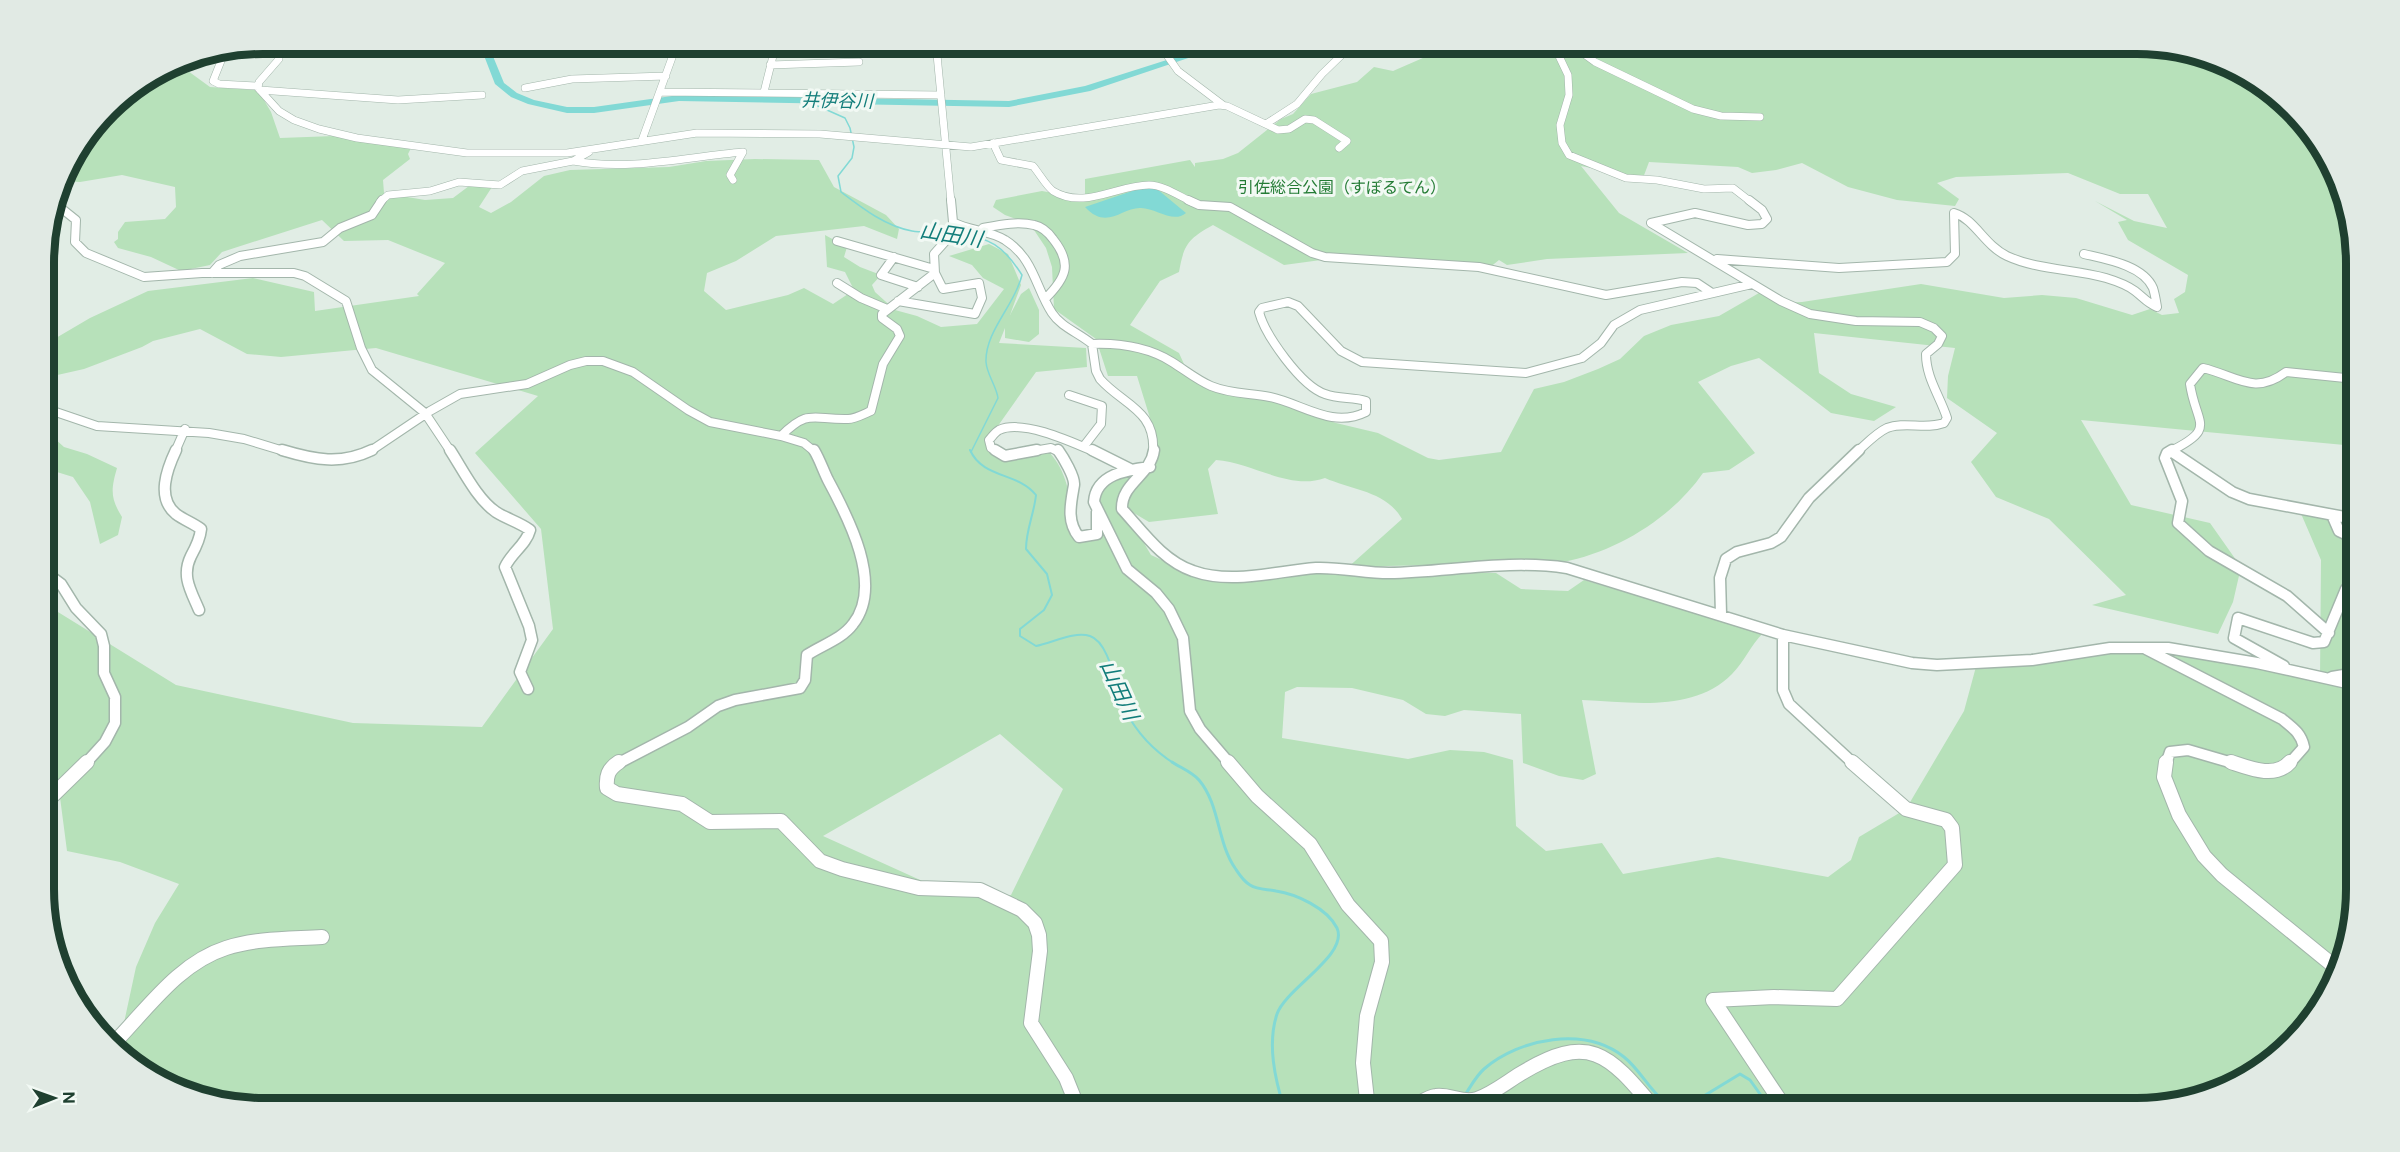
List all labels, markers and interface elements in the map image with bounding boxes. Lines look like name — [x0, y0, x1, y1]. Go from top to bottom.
water label: 井伊谷川 — [801, 89, 875, 112]
park label: 引佐総合公園（すぽるてん） — [1238, 178, 1446, 197]
water label: 山田川 — [918, 217, 986, 252]
water label: 山田川 — [1095, 656, 1145, 725]
north arrow — [24, 1068, 84, 1128]
text: N — [59, 1091, 78, 1104]

